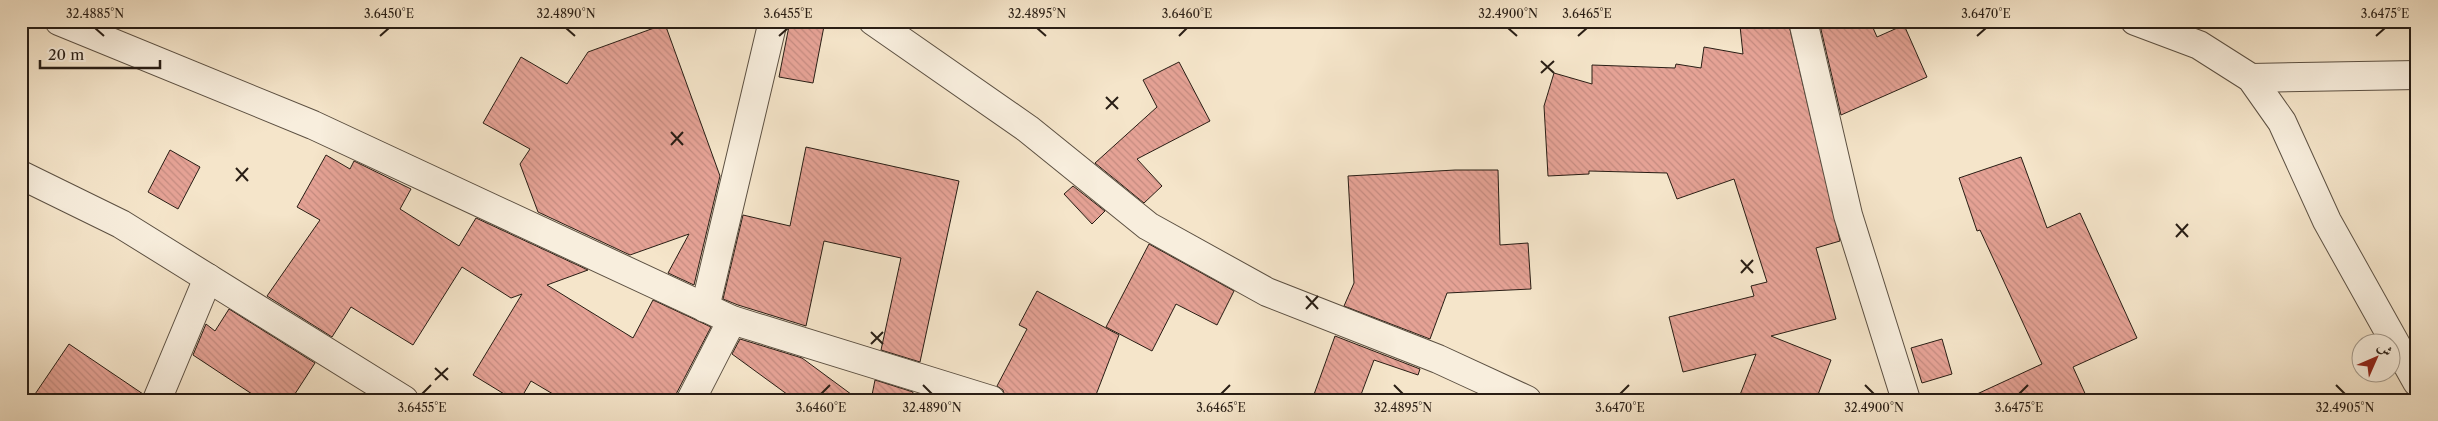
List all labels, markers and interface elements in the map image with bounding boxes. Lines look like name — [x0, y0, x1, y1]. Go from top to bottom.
text: 32.4885°N — [66, 6, 124, 21]
text: 3.6450°E — [364, 6, 414, 21]
text: 32.4890°N — [536, 6, 596, 21]
text: 3.6455°E — [763, 6, 813, 21]
text: 32.4895°N — [1008, 6, 1066, 21]
text: 3.6460°E — [1162, 6, 1212, 21]
text: 32.4900°N — [1478, 6, 1538, 21]
text: 3.6465°E — [1562, 6, 1612, 21]
text: 3.6470°E — [1961, 6, 2011, 21]
text: 3.6475°E — [2361, 6, 2409, 21]
scale bar — [40, 38, 160, 70]
text: 20 m — [48, 45, 84, 64]
north arrow — [2350, 334, 2400, 384]
text: ش — [2374, 338, 2397, 360]
text: 3.6455°E — [397, 400, 447, 415]
text: 3.6460°E — [796, 400, 846, 415]
text: 32.4890°N — [902, 400, 962, 415]
text: 3.6465°E — [1196, 400, 1246, 415]
text: 32.4895°N — [1374, 400, 1432, 415]
text: 3.6470°E — [1595, 400, 1645, 415]
text: 32.4900°N — [1844, 400, 1904, 415]
text: 3.6475°E — [1995, 400, 2043, 415]
text: 32.4905°N — [2316, 400, 2374, 415]

